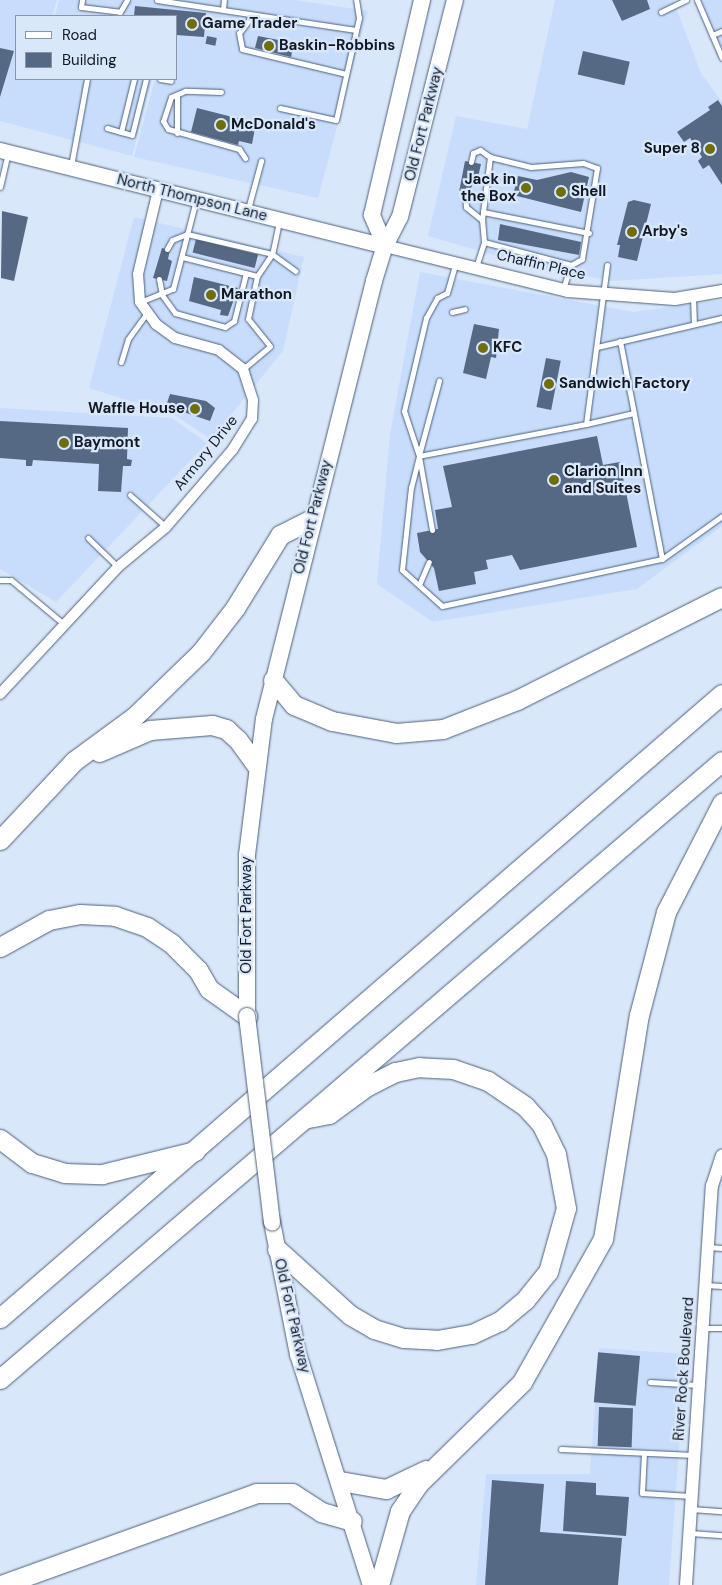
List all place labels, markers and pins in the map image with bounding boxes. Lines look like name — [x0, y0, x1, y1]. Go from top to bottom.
place label: Game Trader — [202, 15, 297, 33]
marker: Game Trader — [186, 18, 198, 30]
place label: Baskin-Robbins — [279, 37, 395, 55]
marker: Baskin-Robbins — [263, 40, 275, 52]
place label: McDonald's — [231, 116, 316, 134]
marker: McDonald's — [215, 119, 227, 131]
place label: Super 8 — [644, 140, 700, 158]
marker: Super 8 — [704, 143, 716, 155]
place label: Jack in the Box — [461, 170, 516, 205]
marker: Jack in the Box — [520, 182, 532, 194]
place label: Shell — [571, 183, 606, 201]
marker: Shell — [555, 186, 567, 198]
place label: Arby's — [642, 223, 688, 241]
marker: Arby's — [626, 226, 638, 238]
place label: Marathon — [221, 286, 292, 304]
marker: Marathon — [205, 289, 217, 301]
place label: KFC — [493, 339, 522, 357]
marker: KFC — [477, 342, 489, 354]
place label: Sandwich Factory — [559, 375, 690, 393]
marker: Sandwich Factory — [543, 378, 555, 390]
place label: Waffle House — [88, 400, 185, 418]
marker: Waffle House — [189, 403, 201, 415]
place label: Baymont — [74, 434, 140, 452]
marker: Baymont — [58, 437, 70, 449]
place label: Clarion Inn and Suites — [564, 462, 643, 497]
marker: Clarion Inn and Suites — [548, 474, 560, 486]

